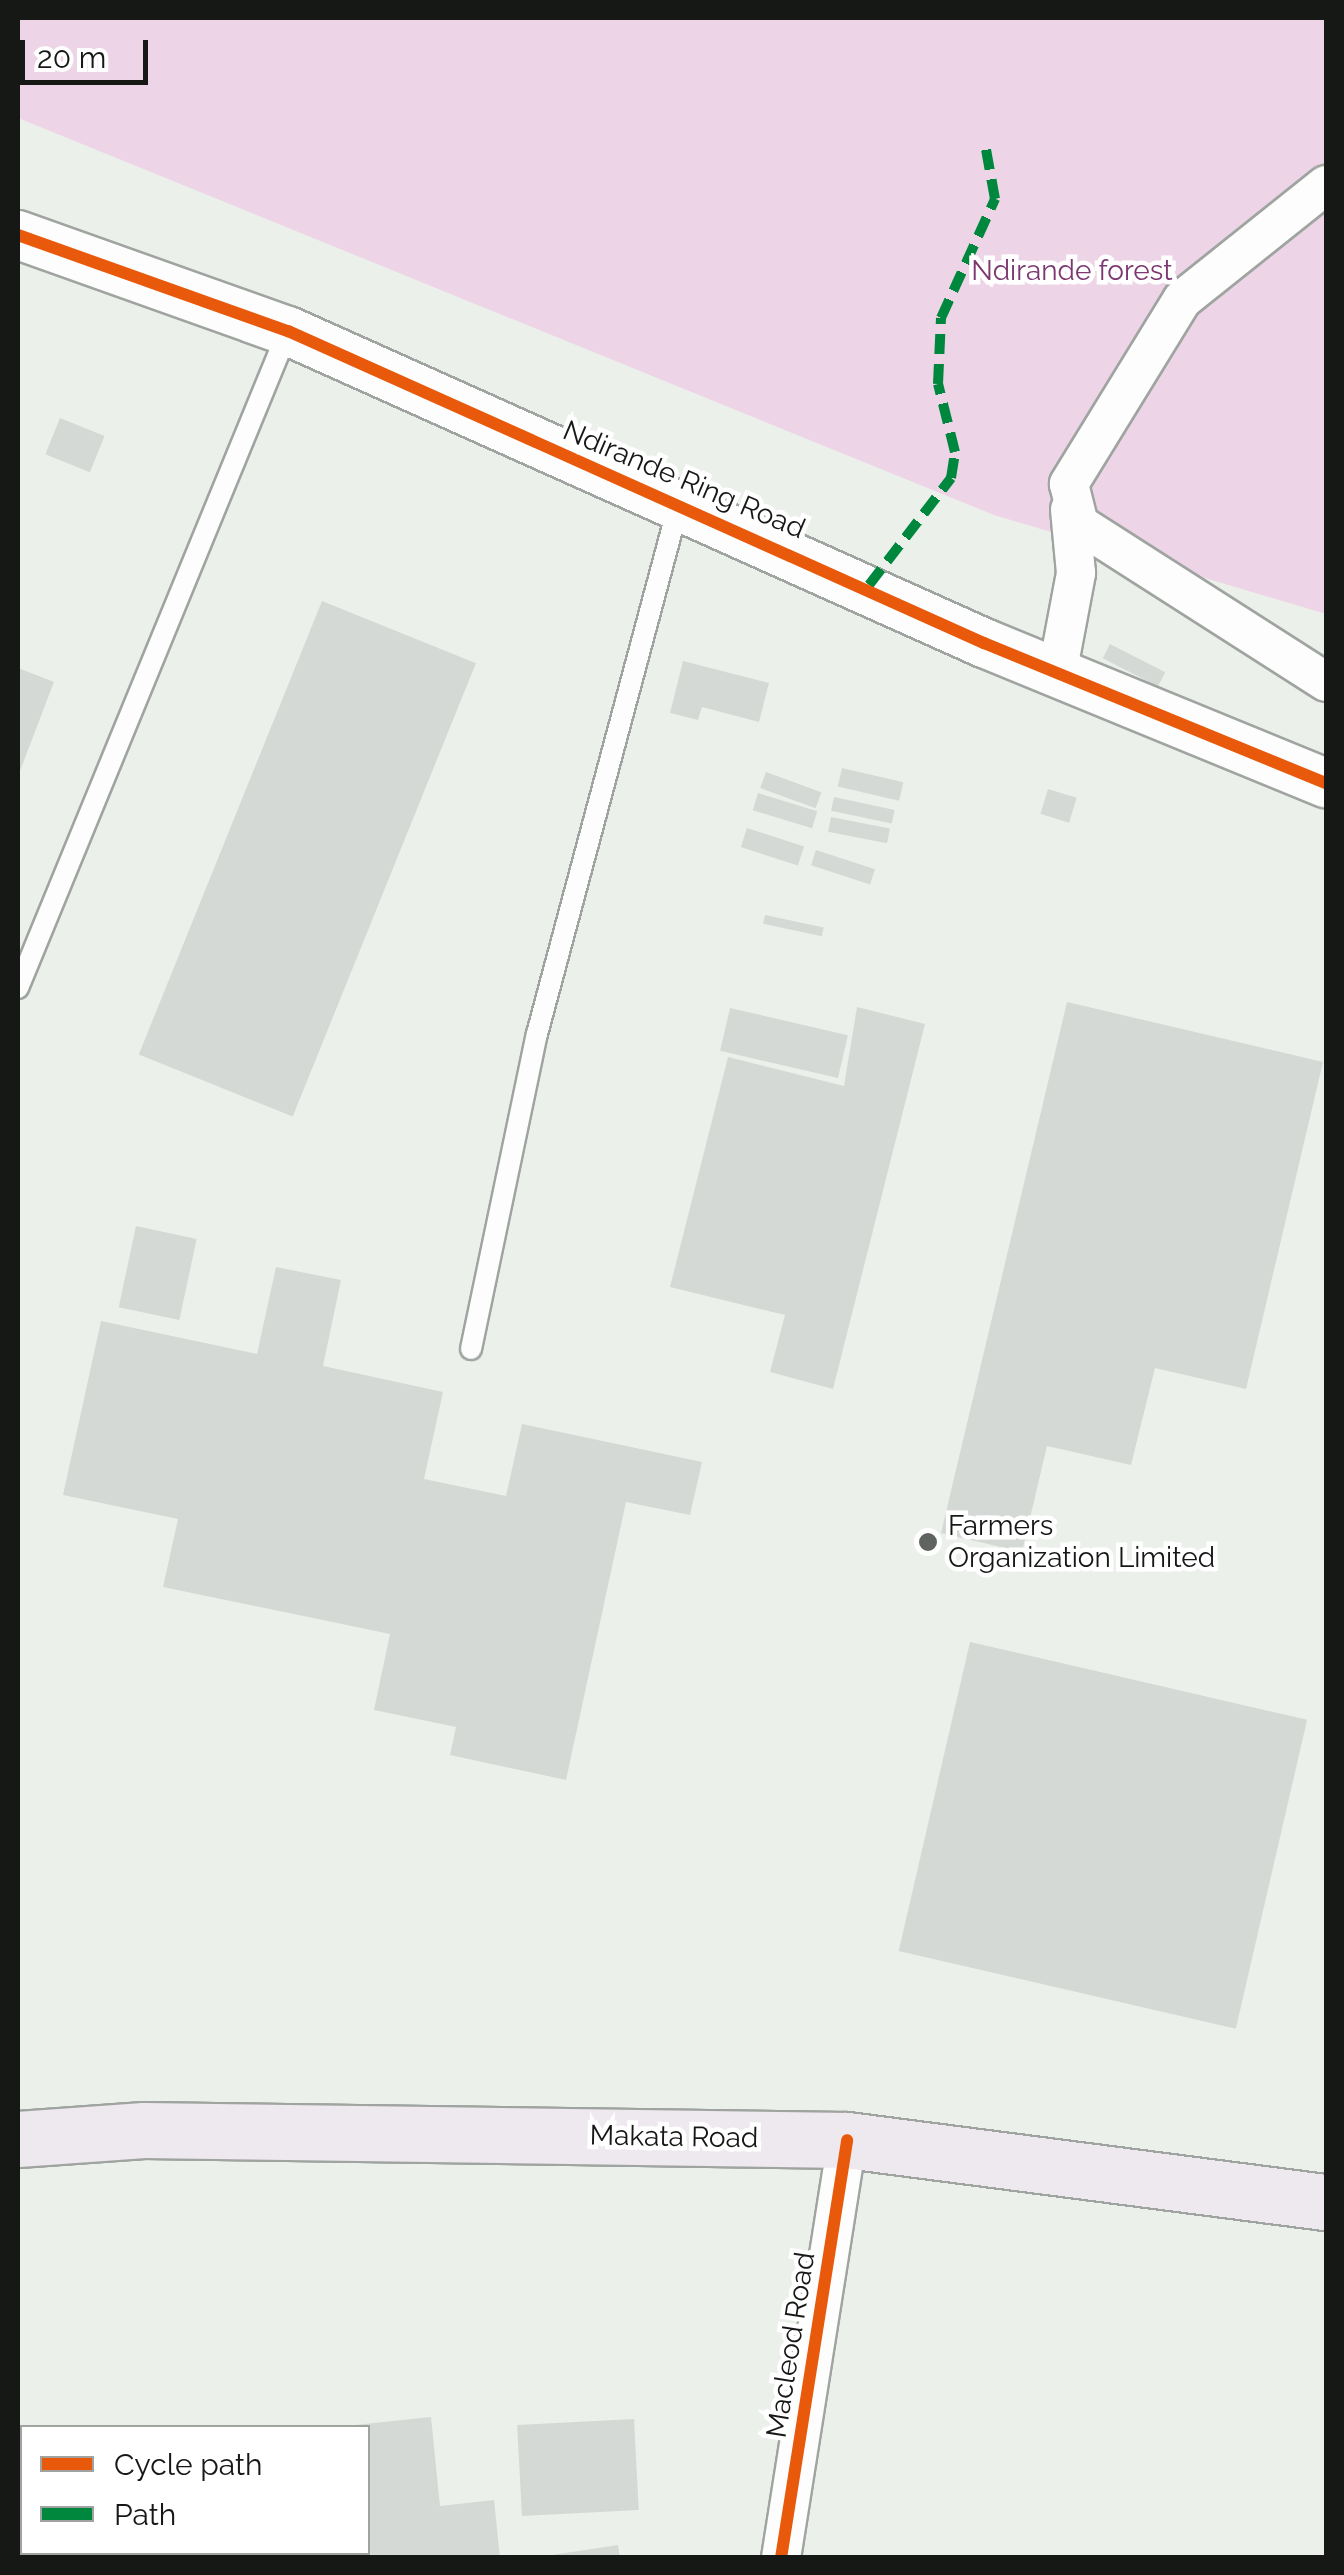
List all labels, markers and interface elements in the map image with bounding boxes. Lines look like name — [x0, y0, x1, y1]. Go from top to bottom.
scale bar — [25, 20, 152, 82]
text: 20 m — [37, 40, 106, 75]
park label: Ndirande forest — [971, 254, 1173, 288]
street label: Ndirande Ring Road — [558, 414, 810, 546]
place label: Farmers Organization Limited — [948, 1509, 1215, 1575]
marker: Farmers Organization Limited — [917, 1531, 939, 1553]
street label: Makata Road — [589, 2119, 759, 2155]
street label: Macleod Road — [760, 2250, 822, 2440]
legend — [20, 2425, 370, 2555]
text: Cycle path — [114, 2447, 262, 2482]
text: Path — [114, 2497, 176, 2532]

